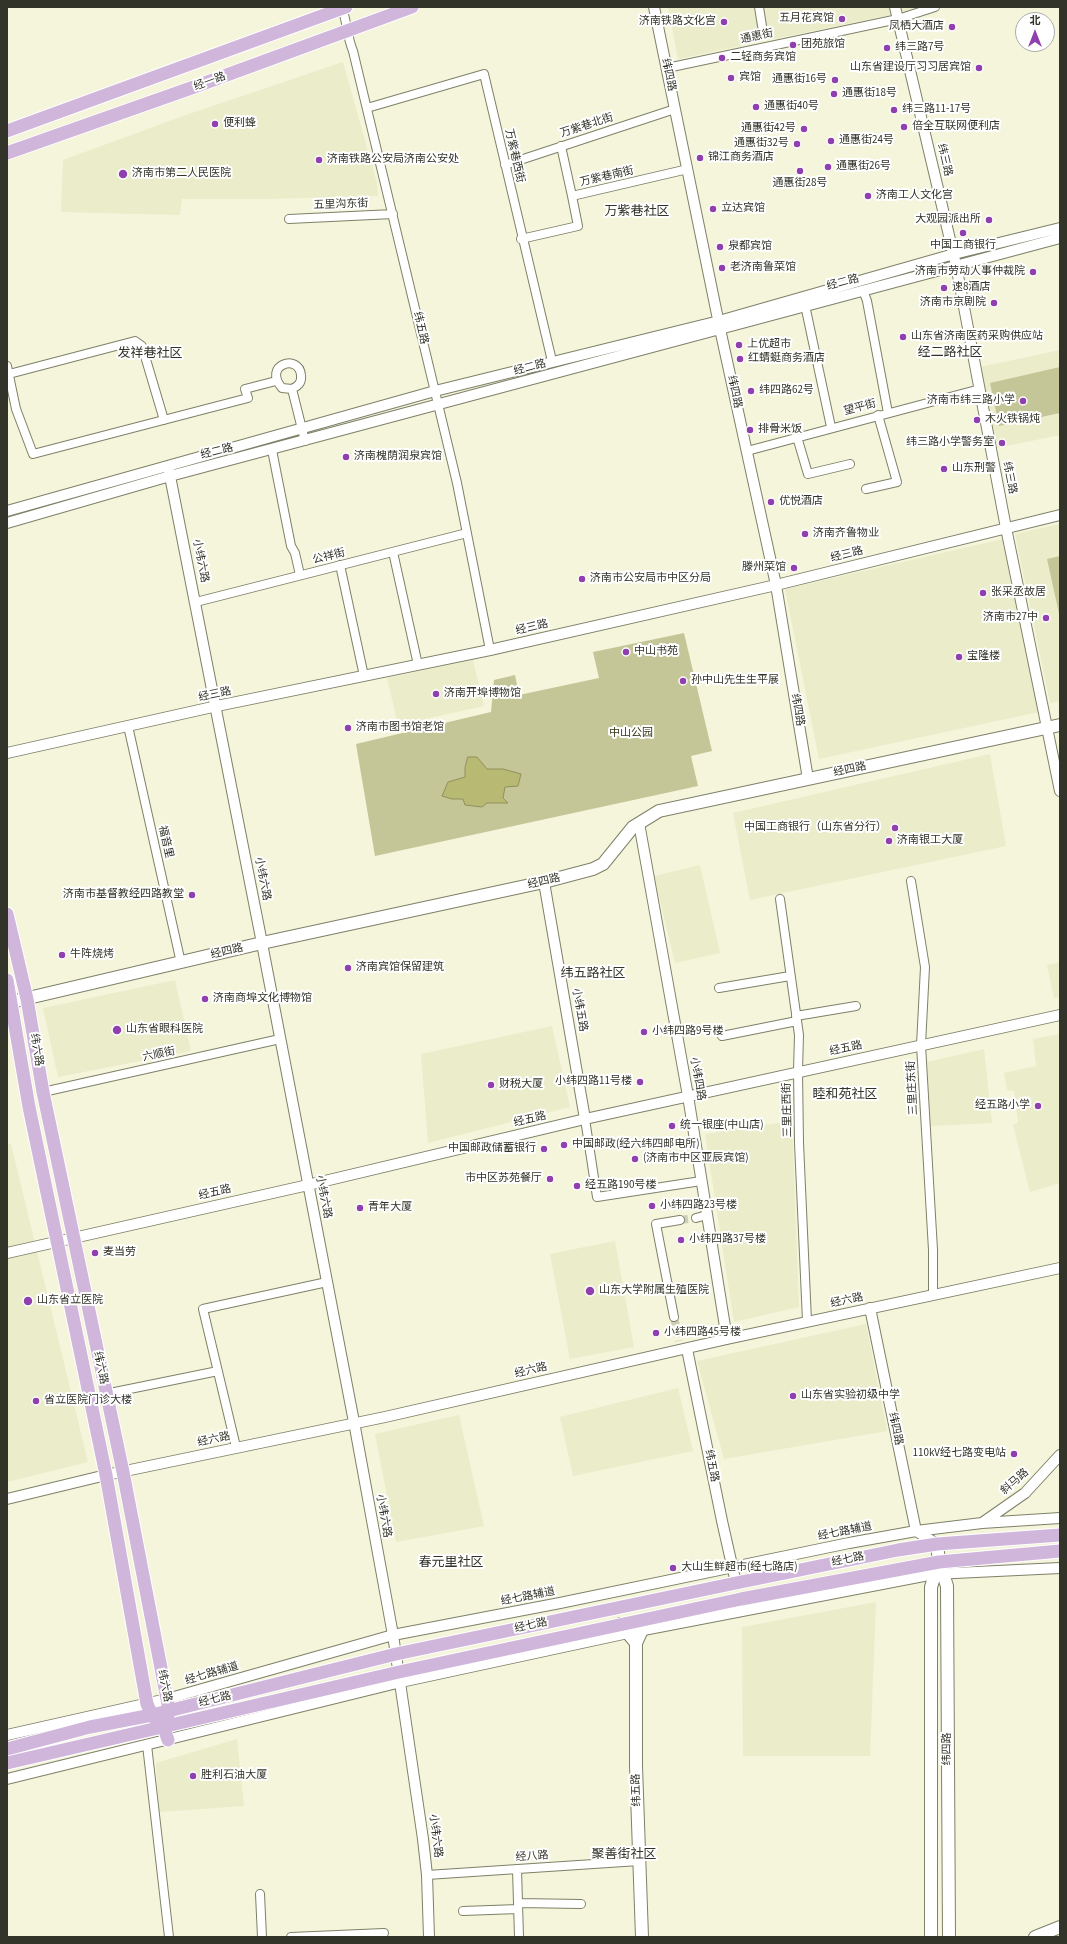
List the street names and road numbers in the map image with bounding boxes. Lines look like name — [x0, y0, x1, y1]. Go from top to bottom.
street label: 通惠街 — [739, 27, 775, 47]
street label: 纬四路 — [658, 57, 678, 93]
street label: 经一路 — [192, 70, 228, 94]
street label: 万紫巷北街 — [559, 111, 615, 141]
street label: 万紫巷西街 — [501, 128, 527, 184]
street label: 纬三路 — [934, 142, 954, 178]
street label: 万紫巷南街 — [579, 164, 635, 190]
street label: 五里沟东街 — [313, 197, 369, 213]
street label: 经二路 — [825, 272, 861, 294]
street label: 纬五路 — [410, 310, 430, 346]
street label: 经二路 — [512, 357, 548, 379]
street label: 纬四路 — [724, 374, 744, 410]
street label: 望平街 — [842, 397, 878, 419]
street label: 经二路 — [199, 442, 235, 462]
street label: 纬三路 — [999, 461, 1019, 495]
street label: 小纬六路 — [189, 538, 211, 584]
street label: 经三路 — [829, 545, 865, 565]
street label: 公祥街 — [311, 547, 347, 567]
street label: 经三路 — [514, 618, 550, 638]
street label: 经三路 — [197, 685, 233, 705]
street label: 纬四路 — [788, 693, 806, 727]
street label: 经四路 — [832, 760, 868, 780]
street label: 福音里 — [155, 824, 175, 860]
street label: 小纬六路 — [251, 856, 273, 902]
street label: 经四路 — [526, 872, 562, 892]
street label: 经四路 — [209, 942, 245, 962]
street label: 小纬五路 — [569, 987, 589, 1033]
street label: 纬六路 — [27, 1033, 45, 1067]
street label: 经五路 — [828, 1039, 864, 1059]
street label: 六顺街 — [141, 1045, 177, 1065]
street label: 小纬四路 — [687, 1056, 707, 1102]
street label: 三里庄东街 — [905, 1060, 921, 1116]
street label: 三里庄西街 — [781, 1082, 795, 1138]
street label: 经五路 — [512, 1110, 548, 1130]
street label: 小纬六路 — [312, 1174, 334, 1220]
street label: 经五路 — [197, 1183, 233, 1203]
street label: 经六路 — [829, 1291, 865, 1311]
street label: 纬六路 — [90, 1350, 110, 1386]
street label: 经六路 — [513, 1361, 549, 1381]
street label: 纬四路 — [885, 1411, 905, 1447]
street label: 经六路 — [196, 1430, 232, 1450]
street label: 纬五路 — [701, 1449, 721, 1483]
street label: 斜马路 — [998, 1466, 1032, 1498]
street label: 小纬六路 — [373, 1493, 393, 1539]
street label: 经七路辅道 — [817, 1520, 873, 1544]
street label: 经七路 — [831, 1550, 865, 1570]
street label: 经七路辅道 — [500, 1585, 556, 1609]
street label: 经七路 — [513, 1616, 549, 1636]
street label: 经七路辅道 — [184, 1660, 240, 1688]
street label: 纬六路 — [154, 1669, 174, 1703]
street label: 经七路 — [197, 1690, 233, 1710]
street label: 纬四路 — [941, 1733, 955, 1765]
street label: 纬五路 — [630, 1773, 644, 1807]
street label: 小纬六路 — [426, 1813, 444, 1859]
street label: 经八路 — [515, 1849, 549, 1865]

